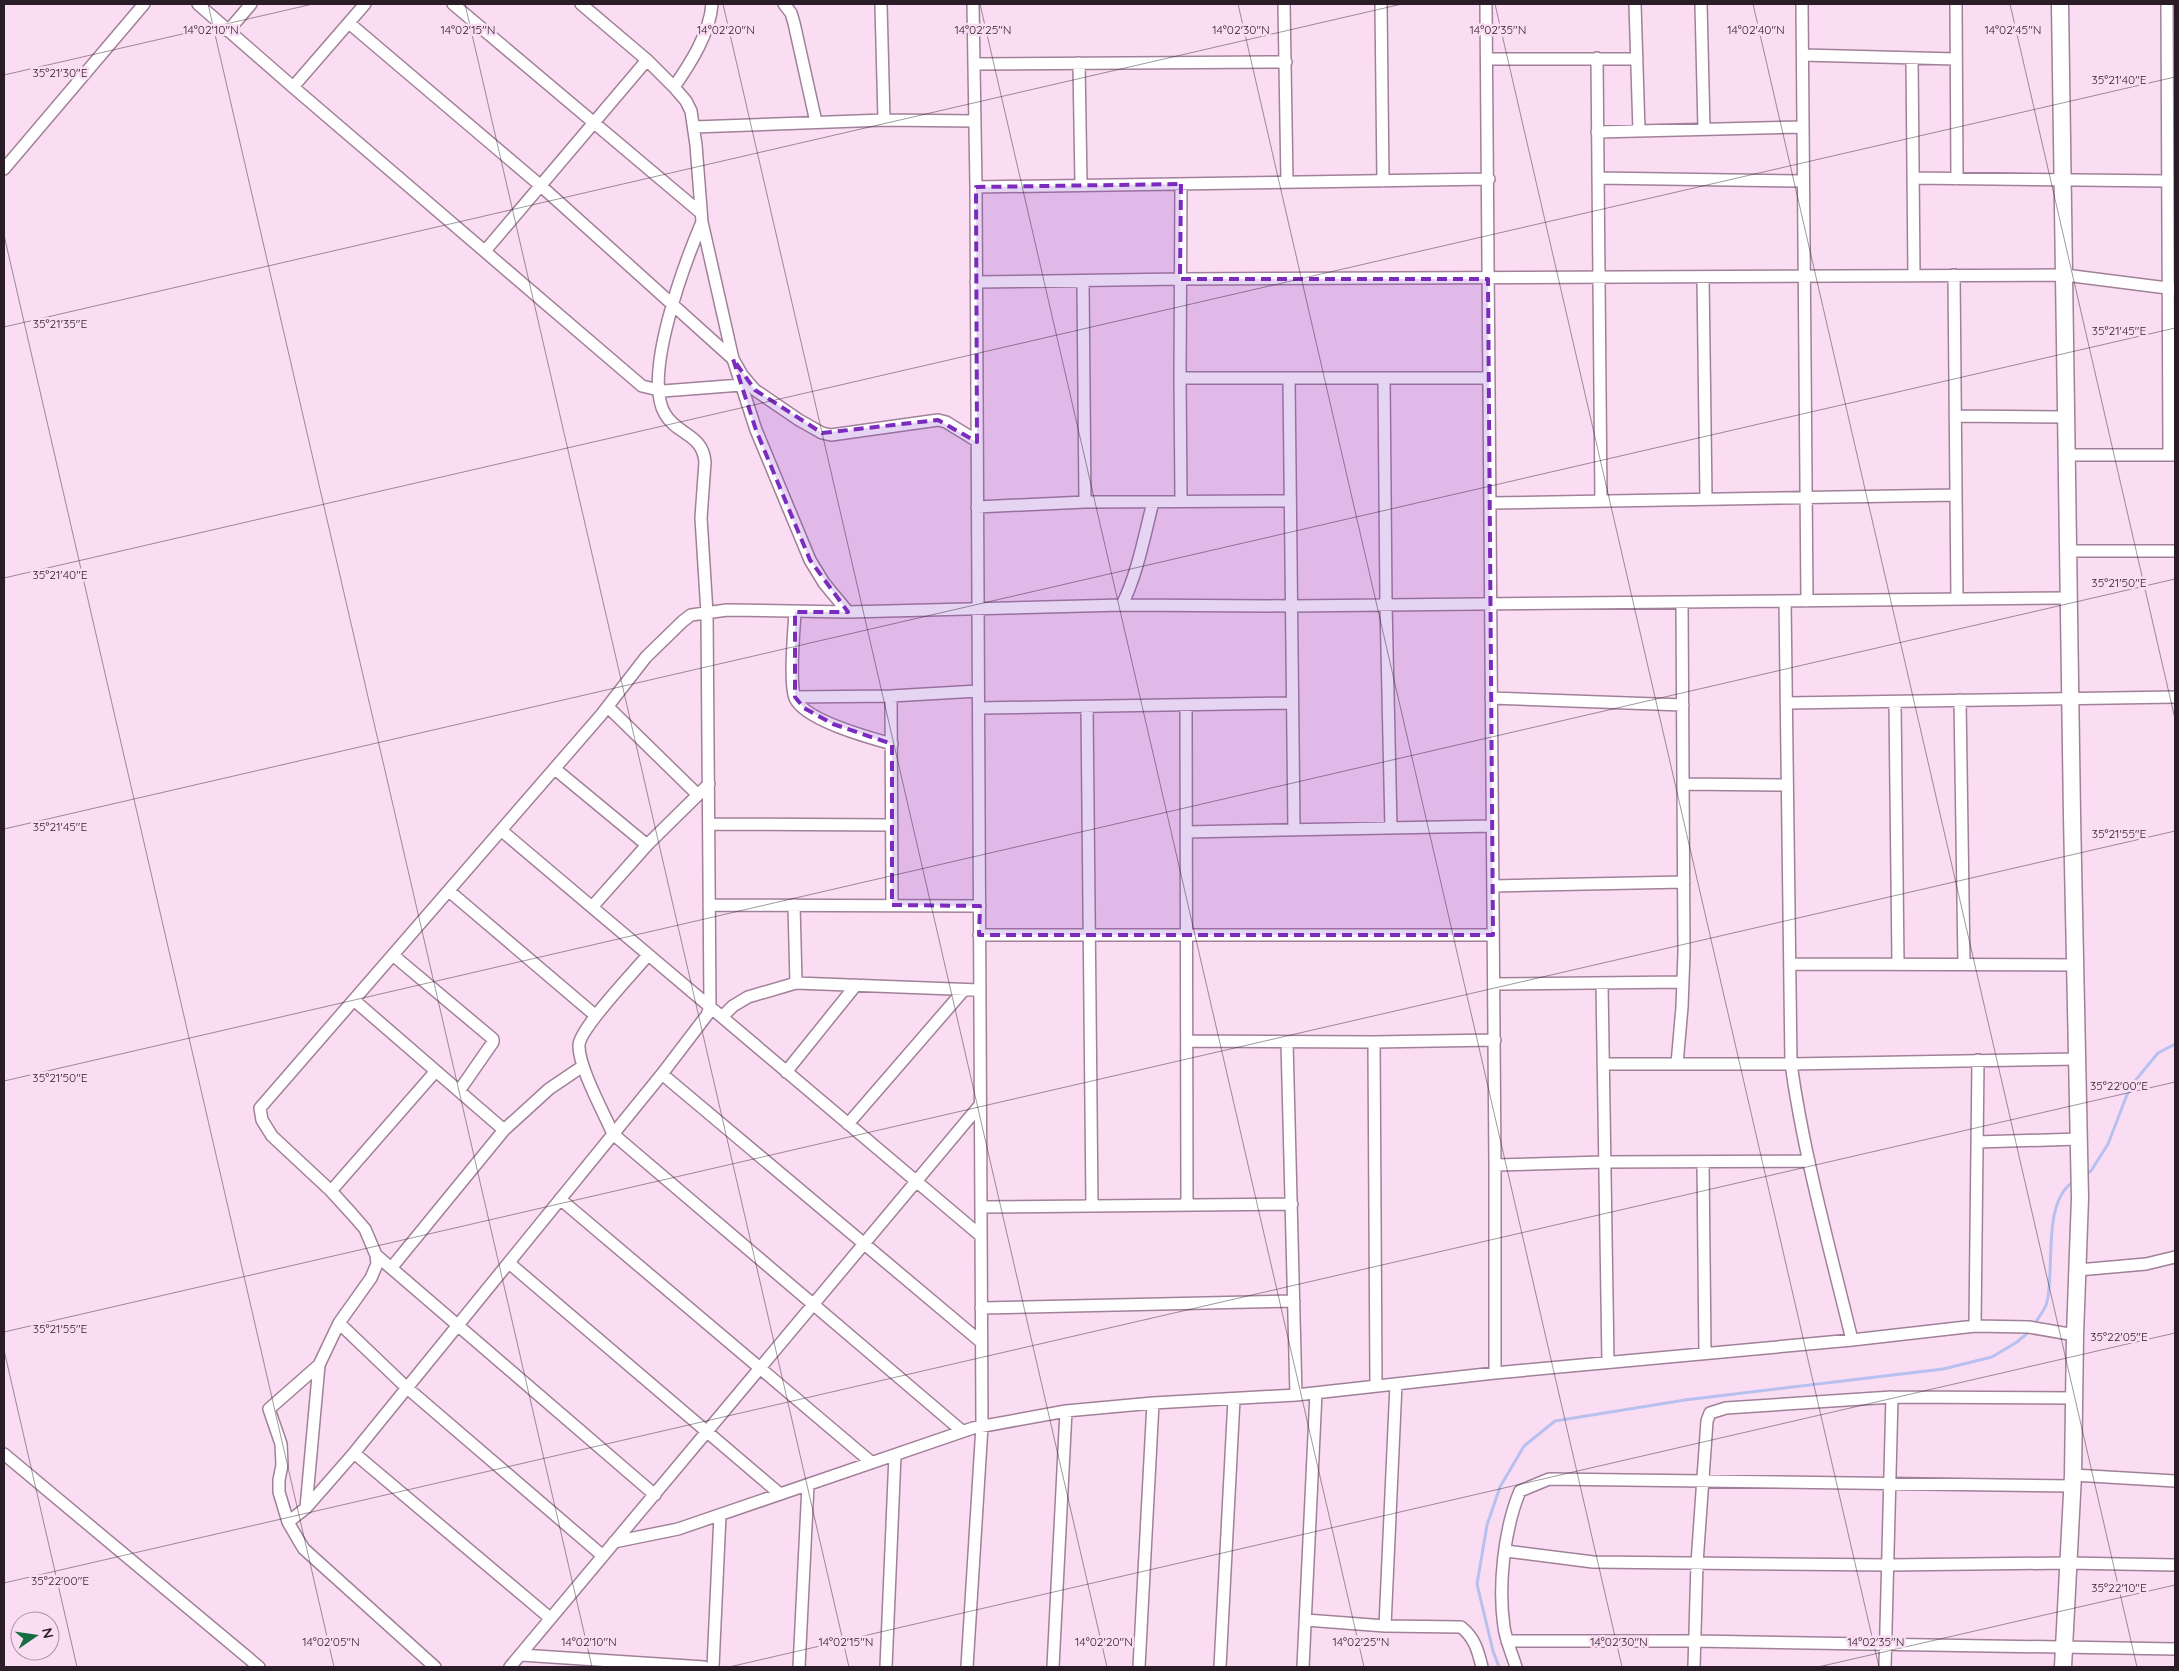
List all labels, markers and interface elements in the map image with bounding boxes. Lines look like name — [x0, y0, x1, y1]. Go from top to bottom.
text: 14°02'10"N — [183, 22, 239, 37]
text: 14°02'15"N — [441, 22, 495, 37]
text: 14°02'20"N — [697, 22, 755, 37]
text: 14°02'25"N — [954, 22, 1012, 37]
text: 14°02'30"N — [1212, 22, 1270, 37]
text: 14°02'35"N — [1470, 22, 1526, 37]
text: 14°02'40"N — [1727, 22, 1785, 37]
text: 14°02'45"N — [1985, 22, 2041, 37]
text: 35°21'30"E — [32, 65, 88, 80]
text: 35°21'40"E — [2091, 72, 2147, 87]
text: 35°21'35"E — [33, 316, 87, 331]
text: 35°21'45"E — [2092, 323, 2146, 338]
text: 35°21'40"E — [32, 567, 88, 582]
text: 35°21'50"E — [2091, 575, 2147, 590]
text: 35°21'45"E — [33, 819, 87, 834]
text: 35°21'55"E — [2092, 826, 2147, 841]
text: 35°21'50"E — [32, 1070, 88, 1085]
text: 35°22'00"E — [2090, 1078, 2148, 1093]
text: 35°21'55"E — [33, 1321, 88, 1336]
text: 35°22'05"E — [2090, 1329, 2148, 1344]
text: 35°22'00"E — [31, 1573, 89, 1588]
text: 35°22'10"E — [2091, 1580, 2147, 1595]
north arrow — [10, 1611, 60, 1661]
text: N — [38, 1626, 58, 1640]
text: 14°02'05"N — [302, 1634, 360, 1649]
text: 14°02'10"N — [561, 1634, 617, 1649]
text: 14°02'15"N — [819, 1634, 873, 1649]
text: 14°02'20"N — [1075, 1634, 1133, 1649]
text: 14°02'25"N — [1332, 1634, 1390, 1649]
text: 14°02'30"N — [1590, 1634, 1648, 1649]
text: 14°02'35"N — [1848, 1634, 1904, 1649]

